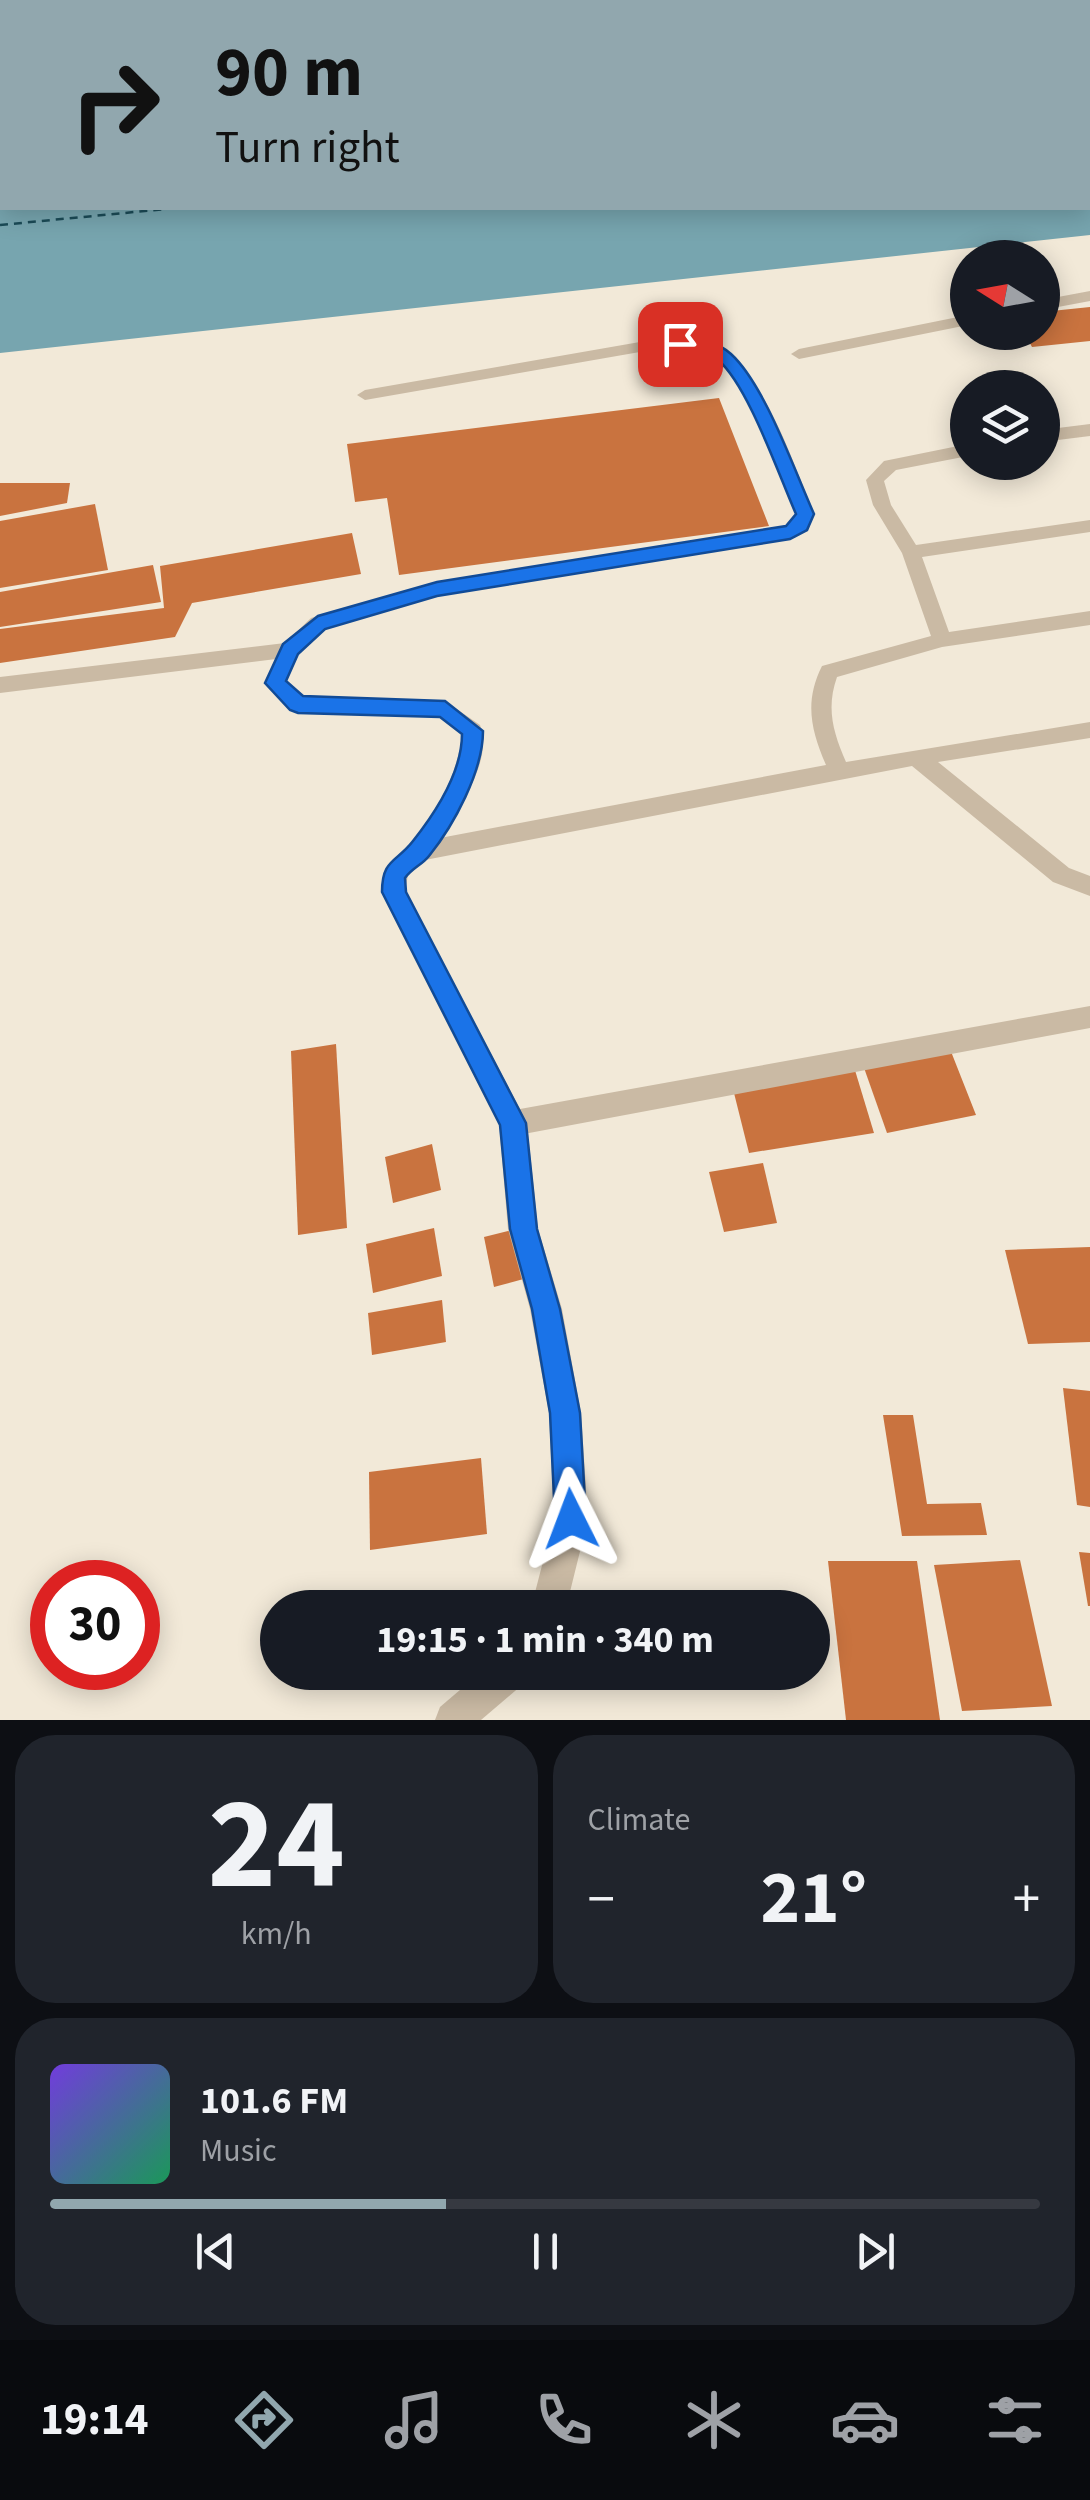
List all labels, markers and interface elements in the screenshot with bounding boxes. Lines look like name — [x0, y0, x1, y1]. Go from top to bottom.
text: 90 m — [215, 23, 363, 123]
icon: right — [50, 40, 180, 170]
text: Turn right — [215, 116, 400, 180]
north arrow — [950, 240, 1060, 350]
map controls — [950, 240, 1060, 480]
pin — [638, 302, 723, 387]
icon: arrive — [653, 317, 708, 372]
button: layers — [950, 370, 1060, 480]
position arrow — [519, 1467, 623, 1571]
speed limit sign: 30 — [30, 1560, 160, 1690]
text: 19:15 · 1 min · 340 m — [376, 1613, 714, 1667]
text: 24 — [208, 1753, 345, 1938]
text: Climate — [588, 1797, 690, 1843]
text: 21° — [760, 1845, 867, 1952]
text: − — [588, 1861, 615, 1939]
text: + — [1013, 1861, 1040, 1939]
text: km/h — [241, 1911, 312, 1957]
text: 101.6 FM — [200, 2074, 348, 2128]
text: Music — [200, 2128, 277, 2174]
icon: previous — [188, 2224, 243, 2279]
icon: pause — [518, 2224, 573, 2279]
icon: next — [848, 2224, 903, 2279]
icon: directions — [229, 2385, 299, 2455]
icon: music — [379, 2385, 449, 2455]
icon: phone — [529, 2385, 599, 2455]
icon: climate — [679, 2385, 749, 2455]
icon: car — [830, 2385, 900, 2455]
icon: filters — [980, 2385, 1050, 2455]
text: 19:14 — [40, 2388, 149, 2452]

